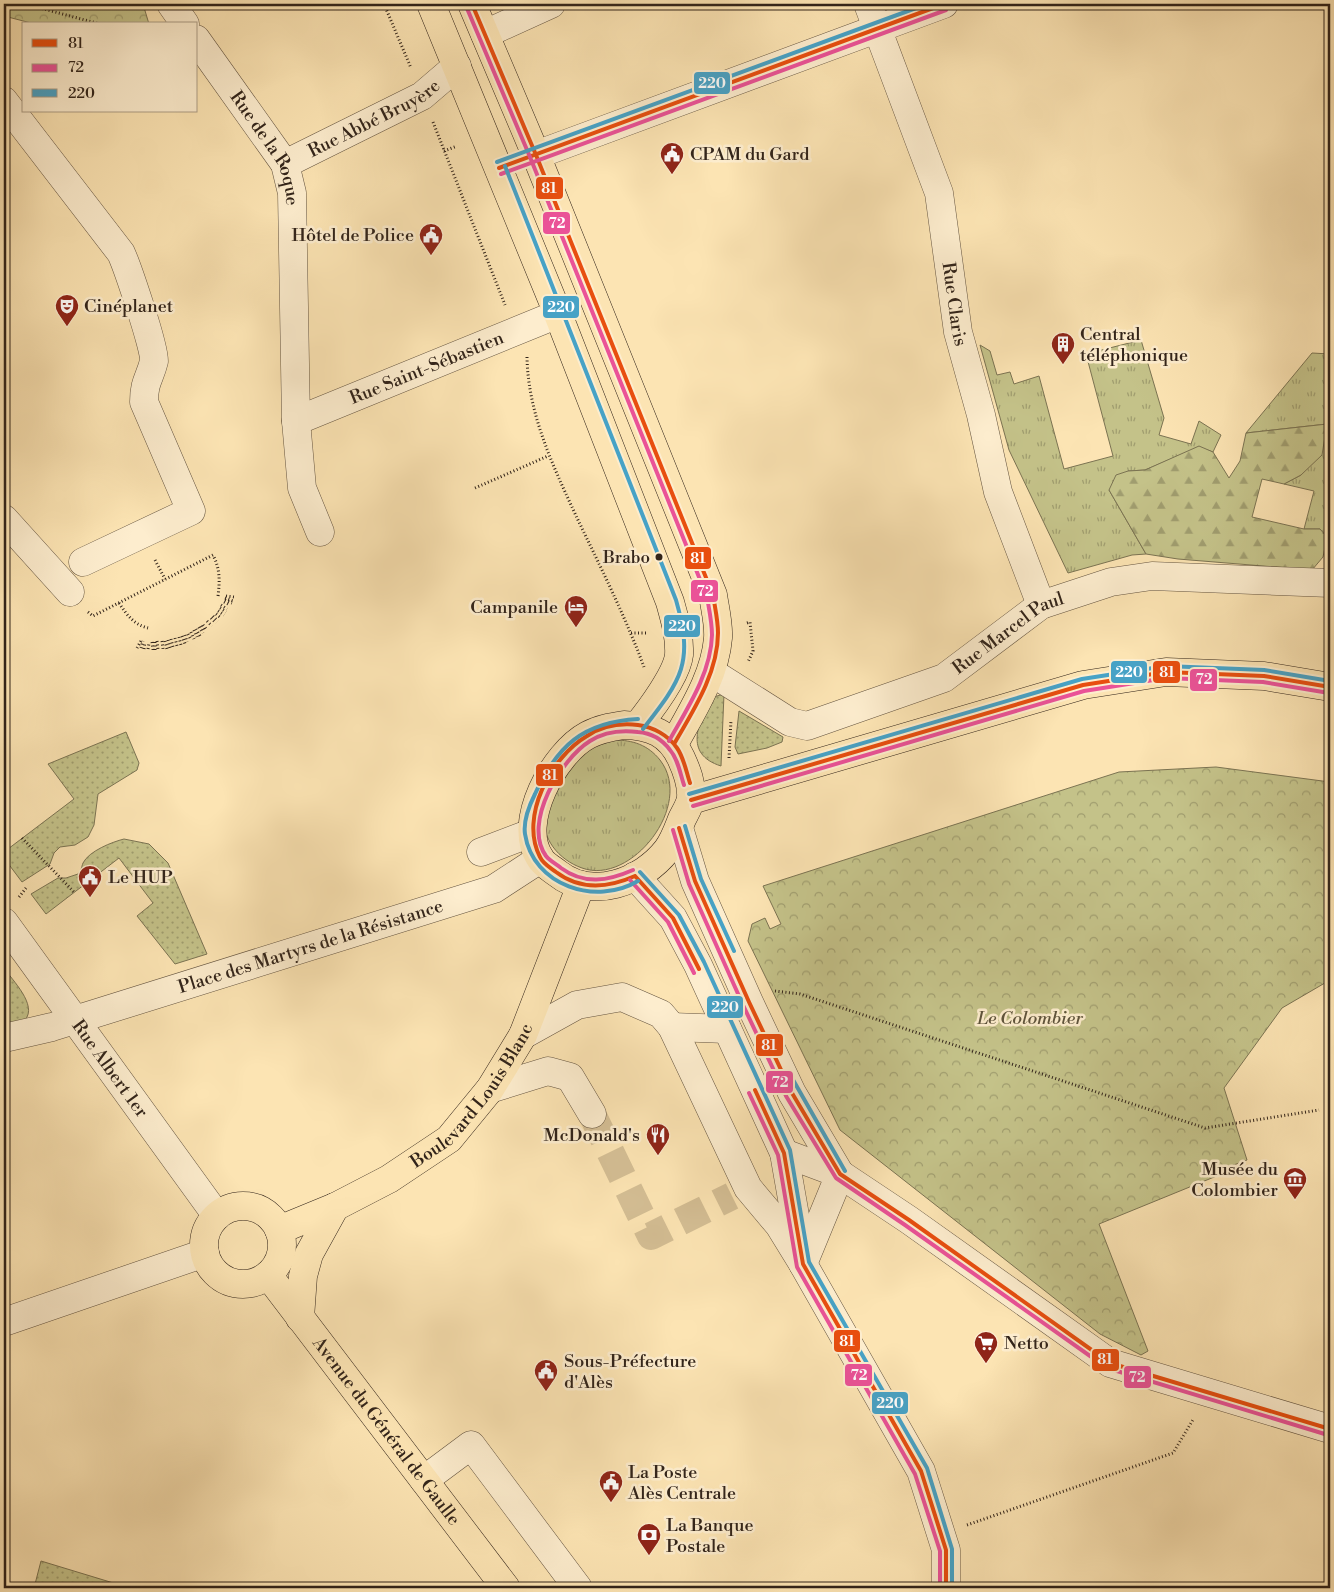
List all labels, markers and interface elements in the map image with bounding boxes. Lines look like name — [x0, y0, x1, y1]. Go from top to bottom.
legend — [22, 22, 198, 112]
text: 81 — [68, 34, 84, 53]
text: 72 — [68, 58, 84, 77]
line badge: 220 — [693, 71, 731, 95]
street label: Rue Abbé Bruyère — [304, 74, 445, 163]
text: 220 — [698, 75, 726, 93]
text: 220 — [68, 84, 95, 103]
street label: Rue de la Roque — [225, 87, 304, 206]
public building icon: CPAM du Gard — [659, 141, 685, 175]
place label: CPAM du Gard — [690, 143, 810, 166]
line badge: 81 — [535, 176, 564, 200]
text: 81 — [541, 180, 557, 198]
line badge: 72 — [542, 211, 571, 235]
text: 72 — [549, 215, 566, 233]
public building icon: Hôtel de Police — [418, 222, 444, 256]
place label: Hôtel de Police — [292, 224, 414, 247]
street label: Rue Claris — [937, 261, 972, 349]
theatre icon: Cinéplanet — [54, 293, 80, 327]
place label: Cinéplanet — [84, 295, 174, 318]
line badge: 220 — [542, 295, 580, 319]
text: 220 — [547, 299, 575, 317]
place label: Central téléphonique — [1080, 323, 1188, 367]
street label: Rue Saint-Sébastien — [346, 326, 508, 410]
building icon: Central téléphonique — [1050, 331, 1076, 365]
line badge: 81 — [684, 546, 712, 570]
place label: Brabo — [602, 547, 650, 569]
text: 81 — [690, 550, 706, 568]
marker: Brabo — [654, 552, 664, 562]
line badge: 72 — [690, 579, 719, 603]
text: 72 — [697, 583, 714, 601]
street label: Rue Marcel Paul — [948, 587, 1067, 680]
hotel icon: Campanile — [563, 594, 589, 628]
place label: Campanile — [470, 596, 558, 619]
line badge: 220 — [663, 614, 701, 638]
text: 220 — [668, 618, 696, 636]
line badge: 220 — [1110, 660, 1148, 684]
line badge: 81 — [1152, 660, 1181, 684]
text: 220 — [1115, 664, 1143, 682]
text: 81 — [1159, 664, 1175, 682]
line badge: 72 — [1189, 668, 1218, 692]
text: 72 — [1196, 671, 1213, 689]
line badge: 81 — [535, 763, 564, 787]
text: 81 — [542, 767, 558, 785]
public building icon: Le HUP — [77, 864, 103, 898]
place label: Le HUP — [108, 866, 173, 889]
street label: Place des Martyrs de la Résistance — [175, 895, 446, 999]
line badge: 220 — [706, 995, 744, 1019]
text: 220 — [711, 999, 739, 1017]
park label: Le Colombier — [976, 1007, 1083, 1030]
street label: Rue Albert 1er — [67, 1015, 153, 1123]
street label: Boulevard Louis Blanc — [405, 1020, 538, 1174]
line badge: 81 — [755, 1033, 784, 1057]
text: 81 — [761, 1037, 777, 1055]
line badge: 72 — [765, 1070, 794, 1094]
text: 72 — [772, 1074, 789, 1092]
restaurant icon: McDonald's — [645, 1122, 671, 1156]
place label: McDonald's — [544, 1124, 640, 1147]
place label: Musée du Colombier — [1191, 1158, 1279, 1202]
museum icon: Musée du Colombier — [1282, 1166, 1308, 1200]
line badge: 81 — [833, 1329, 861, 1353]
supermarket icon: Netto — [973, 1330, 999, 1364]
street label: Avenue du Général de Gaulle — [307, 1332, 465, 1530]
place label: Netto — [1004, 1332, 1049, 1355]
text: 81 — [839, 1333, 855, 1351]
line badge: 81 — [1091, 1348, 1120, 1372]
place label: Sous-Préfecture d'Alès — [564, 1350, 696, 1394]
text: 81 — [1097, 1351, 1113, 1369]
public building icon: Sous-Préfecture d'Alès — [533, 1358, 559, 1392]
line badge: 72 — [844, 1363, 873, 1387]
line badge: 72 — [1123, 1365, 1152, 1389]
text: 72 — [851, 1367, 868, 1385]
text: 72 — [1129, 1369, 1146, 1387]
line badge: 220 — [871, 1391, 909, 1415]
text: 220 — [876, 1395, 904, 1413]
place label: La Poste Alès Centrale — [627, 1461, 736, 1505]
public building icon: La Poste Alès Centrale — [598, 1469, 624, 1503]
place label: La Banque Postale — [666, 1514, 754, 1558]
bank icon: La Banque Postale — [636, 1522, 662, 1556]

